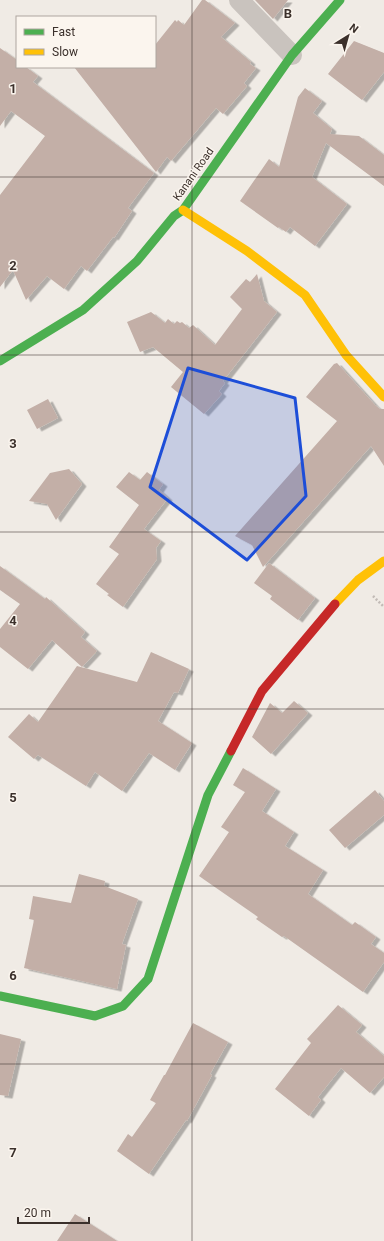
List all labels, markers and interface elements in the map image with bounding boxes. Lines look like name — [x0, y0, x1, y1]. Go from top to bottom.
text: B — [284, 6, 292, 21]
legend — [16, 16, 156, 68]
north arrow — [328, 16, 368, 56]
text: N — [347, 21, 361, 36]
text: Fast — [52, 25, 75, 39]
text: Slow — [52, 45, 78, 59]
text: 1 — [9, 81, 17, 96]
street label: Kanani Road — [170, 145, 216, 203]
text: 2 — [9, 258, 17, 273]
text: 3 — [9, 436, 17, 451]
text: 4 — [9, 613, 17, 628]
text: 5 — [9, 790, 17, 805]
text: 6 — [9, 968, 17, 983]
text: 7 — [9, 1145, 17, 1160]
scale bar — [18, 1199, 89, 1225]
text: 20 m — [24, 1206, 51, 1220]

